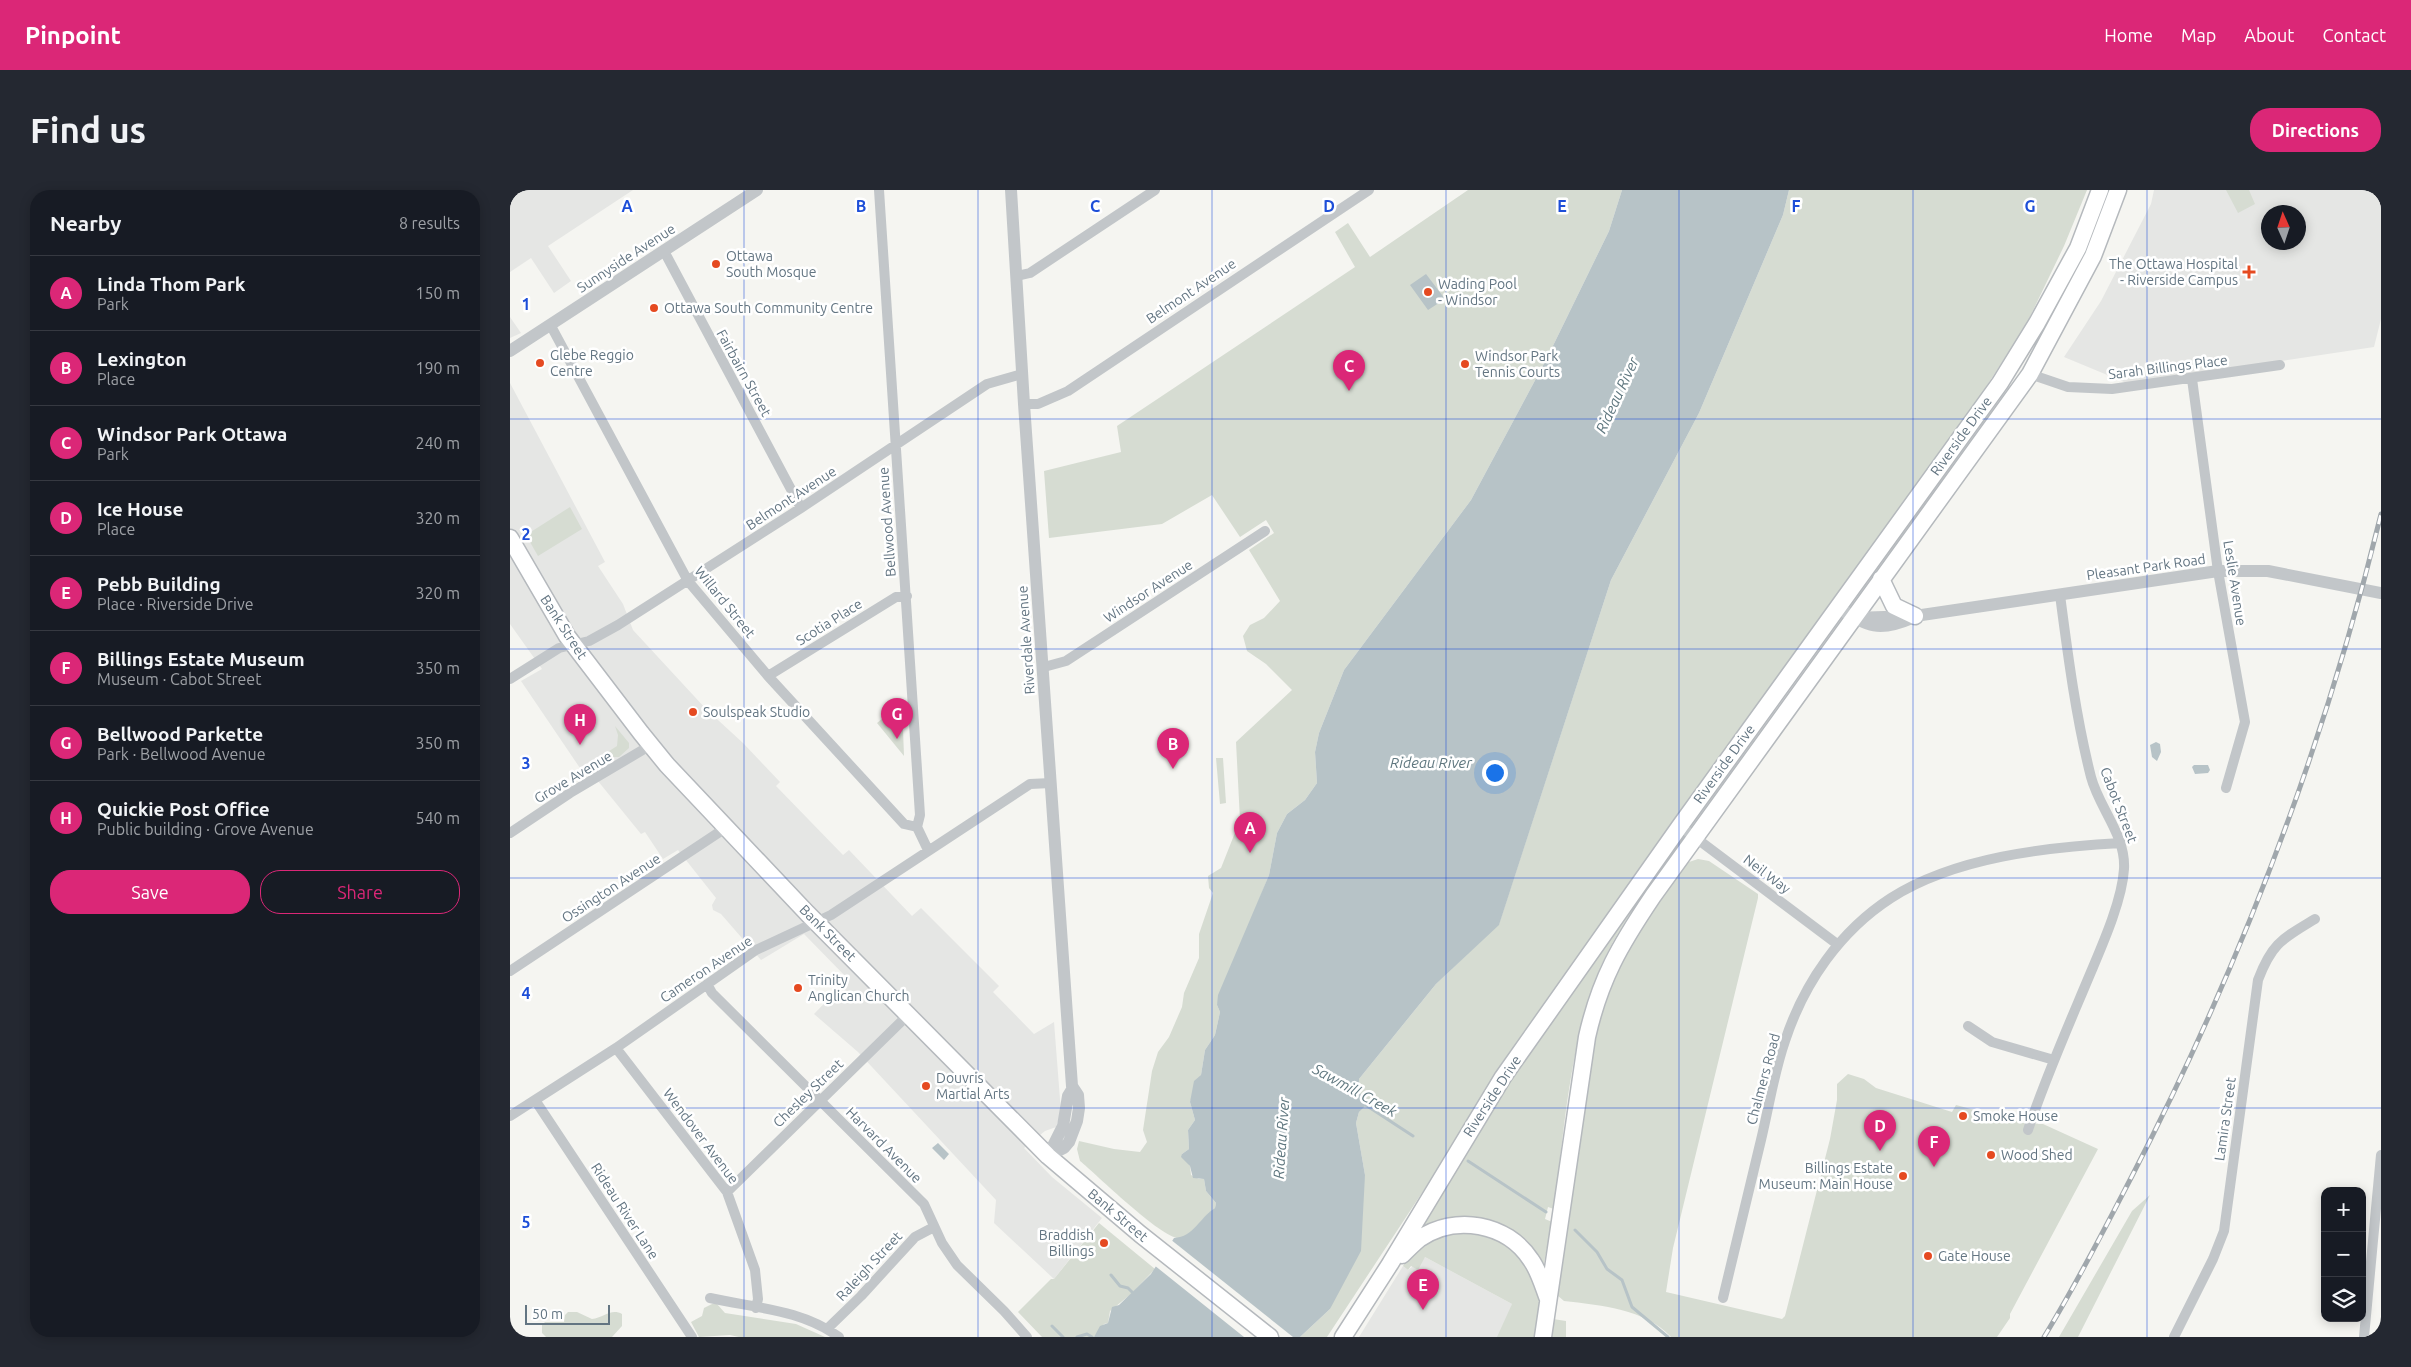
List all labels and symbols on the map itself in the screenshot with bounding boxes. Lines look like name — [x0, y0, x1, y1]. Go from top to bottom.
text: A — [621, 197, 633, 215]
text: B — [856, 197, 866, 215]
text: C — [1090, 197, 1100, 215]
text: D — [1323, 197, 1335, 215]
text: E — [1557, 197, 1567, 215]
text: F — [1792, 197, 1801, 215]
text: G — [2024, 197, 2036, 215]
north arrow — [2261, 205, 2306, 250]
street label: Sunnyside Avenue — [574, 220, 678, 296]
place label: Ottawa South Mosque — [726, 248, 817, 280]
street label: Belmont Avenue — [1143, 255, 1239, 327]
place label: The Ottawa Hospital - Riverside Campus — [2109, 256, 2238, 288]
marker: Ottawa South Mosque — [710, 258, 722, 270]
marker: The Ottawa Hospital - Riverside Campus — [2242, 265, 2256, 279]
place label: Wading Pool - Windsor — [1438, 276, 1517, 308]
marker: Wading Pool - Windsor — [1422, 286, 1434, 298]
text: 1 — [521, 295, 531, 313]
place label: Ottawa South Community Centre — [664, 300, 873, 316]
marker: Ottawa South Community Centre — [648, 302, 660, 314]
street label: Fairbairn Street — [713, 327, 775, 420]
place label: Glebe Reggio Centre — [550, 347, 634, 379]
place label: Windsor Park Tennis Courts — [1475, 348, 1560, 380]
pin: C — [1333, 350, 1365, 391]
street label: Sarah Billings Place — [2107, 352, 2229, 382]
water label: Rideau River — [1592, 353, 1643, 436]
marker: Glebe Reggio Centre — [534, 357, 546, 369]
marker: Windsor Park Tennis Courts — [1459, 358, 1471, 370]
street label: Riverside Drive — [1927, 393, 1995, 479]
street label: Belmont Avenue — [743, 463, 839, 533]
street label: Bellwood Avenue — [875, 467, 899, 577]
text: 2 — [521, 525, 531, 543]
street label: Leslie Avenue — [2220, 539, 2250, 627]
street label: Pleasant Park Road — [2085, 551, 2207, 583]
street label: Windsor Avenue — [1101, 556, 1195, 626]
street label: Willard Street — [691, 563, 759, 641]
street label: Riverdale Avenue — [1014, 585, 1038, 695]
street label: Bank Street — [537, 592, 591, 663]
street label: Scotia Place — [793, 595, 865, 649]
pin: G — [881, 698, 913, 739]
pin: H — [564, 704, 596, 745]
place label: Soulspeak Studio — [703, 704, 810, 720]
marker: Soulspeak Studio — [687, 706, 699, 718]
street label: Riverside Drive — [1690, 721, 1758, 807]
pin: B — [1157, 728, 1189, 769]
street label: Grove Avenue — [531, 748, 615, 806]
text: 3 — [521, 754, 531, 772]
water label: Rideau River — [1390, 754, 1473, 771]
your location — [1482, 760, 1508, 786]
street label: Cabot Street — [2097, 765, 2141, 846]
pin: A — [1234, 812, 1266, 853]
street label: Ossington Avenue — [559, 850, 663, 926]
street label: Neil Way — [1740, 851, 1794, 897]
street label: Bank Street — [796, 901, 860, 965]
street label: Cameron Avenue — [657, 932, 755, 1006]
place label: Trinity Anglican Church — [808, 972, 909, 1004]
marker: Trinity Anglican Church — [792, 982, 804, 994]
text: 4 — [521, 984, 531, 1002]
street label: Chalmers Road — [1743, 1031, 1783, 1127]
street label: Riverside Drive — [1460, 1052, 1524, 1140]
street label: Chesley Street — [770, 1055, 847, 1130]
water label: Sawmill Creek — [1309, 1059, 1400, 1120]
place label: Douvris Martial Arts — [936, 1070, 1010, 1102]
street label: Lamira Street — [2211, 1076, 2239, 1162]
marker: Douvris Martial Arts — [920, 1080, 932, 1092]
street label: Wendover Avenue — [660, 1085, 742, 1187]
water label: Rideau River — [1270, 1095, 1292, 1179]
street label: Harvard Avenue — [843, 1104, 925, 1186]
place label: Smoke House — [1973, 1108, 2058, 1124]
pin: D — [1864, 1110, 1896, 1151]
marker: Smoke House — [1957, 1110, 1969, 1122]
pin: F — [1918, 1126, 1950, 1167]
place label: Wood Shed — [2001, 1147, 2073, 1163]
marker: Wood Shed — [1985, 1149, 1997, 1161]
street label: Rideau River Lane — [588, 1160, 662, 1262]
place label: Billings Estate Museum: Main House — [1759, 1160, 1893, 1192]
marker: Billings Estate Museum: Main House — [1897, 1170, 1909, 1182]
street label: Bank Street — [1085, 1185, 1152, 1245]
text: 5 — [521, 1213, 531, 1231]
place label: Braddish Billings — [1039, 1227, 1094, 1259]
street label: Raleigh Street — [833, 1228, 906, 1304]
marker: Braddish Billings — [1098, 1237, 1110, 1249]
place label: Gate House — [1938, 1248, 2011, 1264]
marker: Gate House — [1922, 1250, 1934, 1262]
pin: E — [1407, 1269, 1439, 1310]
scale bar — [525, 1302, 610, 1325]

